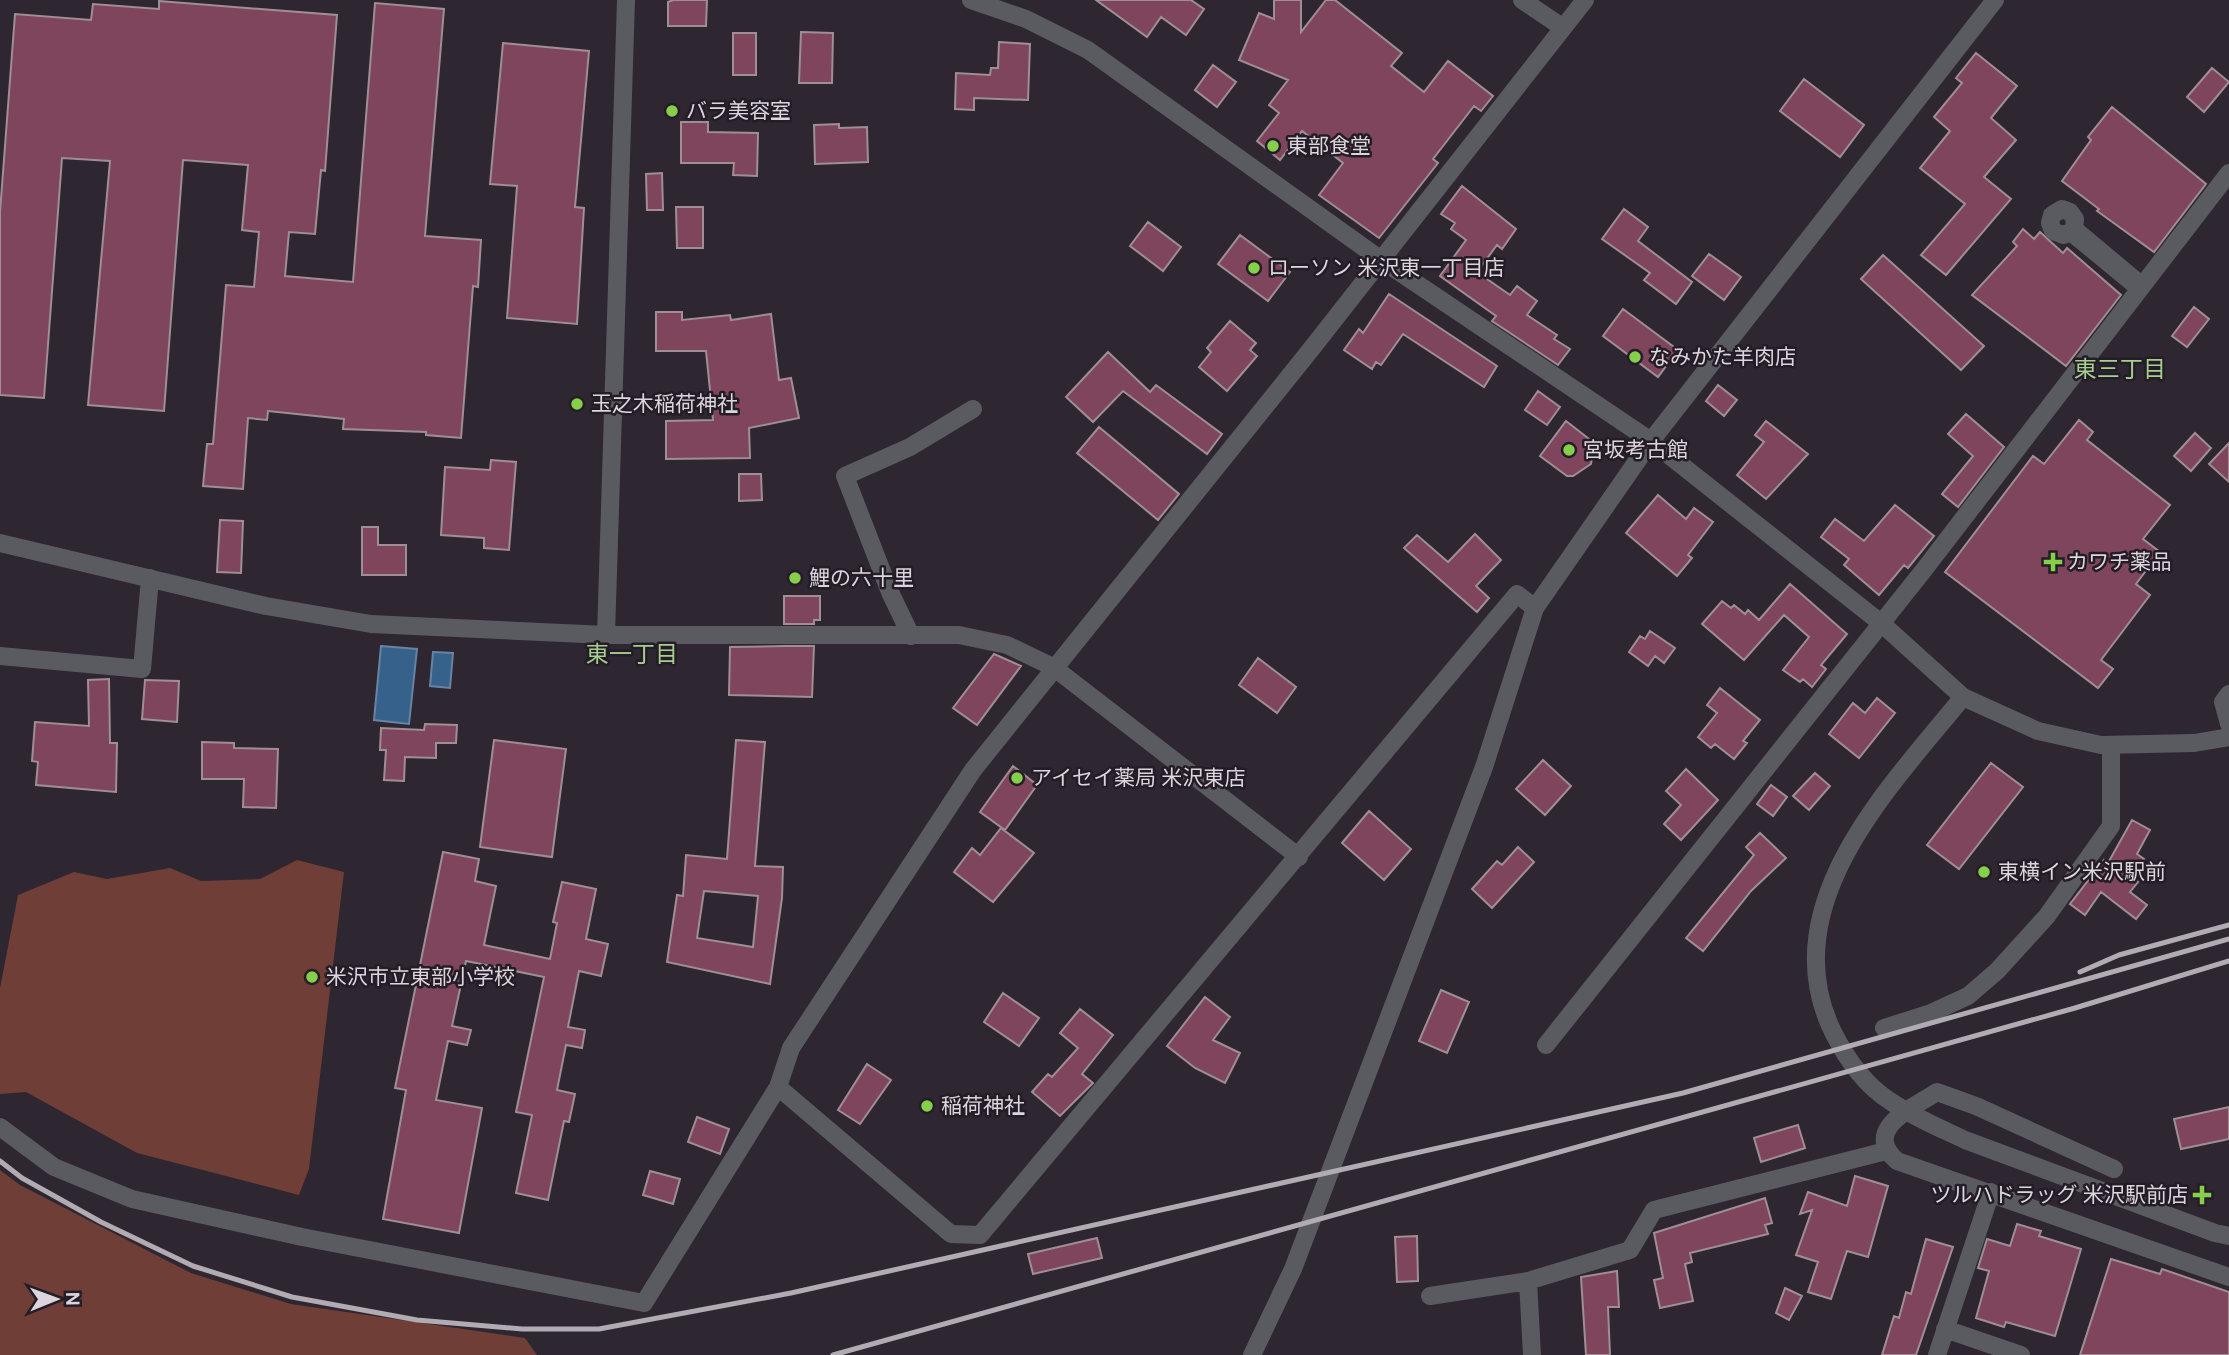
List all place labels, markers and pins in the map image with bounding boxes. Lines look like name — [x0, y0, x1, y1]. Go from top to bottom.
place label: バラ美容室 — [686, 97, 791, 125]
marker: バラ美容室 — [664, 103, 680, 119]
place label: 東部食堂 — [1287, 132, 1371, 160]
marker: 東部食堂 — [1265, 138, 1281, 154]
place label: ローソン 米沢東一丁目店 — [1268, 254, 1505, 282]
marker: ローソン 米沢東一丁目店 — [1246, 260, 1262, 276]
place label: なみかた羊肉店 — [1649, 343, 1796, 371]
marker: なみかた羊肉店 — [1627, 349, 1643, 365]
place label: 玉之木稲荷神社 — [591, 390, 738, 418]
marker: 玉之木稲荷神社 — [569, 396, 585, 412]
place label: 宮坂考古館 — [1583, 436, 1688, 464]
marker: 宮坂考古館 — [1561, 442, 1577, 458]
place label: カワチ薬品 — [2067, 548, 2172, 576]
marker: カワチ薬品 — [2045, 554, 2061, 570]
place label: 鯉の六十里 — [809, 564, 914, 592]
marker: 鯉の六十里 — [787, 570, 803, 586]
place label: アイセイ薬局 米沢東店 — [1031, 764, 1246, 792]
marker: アイセイ薬局 米沢東店 — [1009, 770, 1025, 786]
place label: 東横イン米沢駅前 — [1998, 858, 2166, 886]
marker: 東横イン米沢駅前 — [1976, 864, 1992, 880]
place label: 米沢市立東部小学校 — [326, 963, 515, 991]
marker: 米沢市立東部小学校 — [304, 969, 320, 985]
place label: 稲荷神社 — [941, 1092, 1025, 1120]
marker: 稲荷神社 — [919, 1098, 935, 1114]
place label: ツルハドラッグ 米沢駅前店 — [1930, 1181, 2188, 1209]
marker: ツルハドラッグ 米沢駅前店 — [2194, 1187, 2210, 1203]

